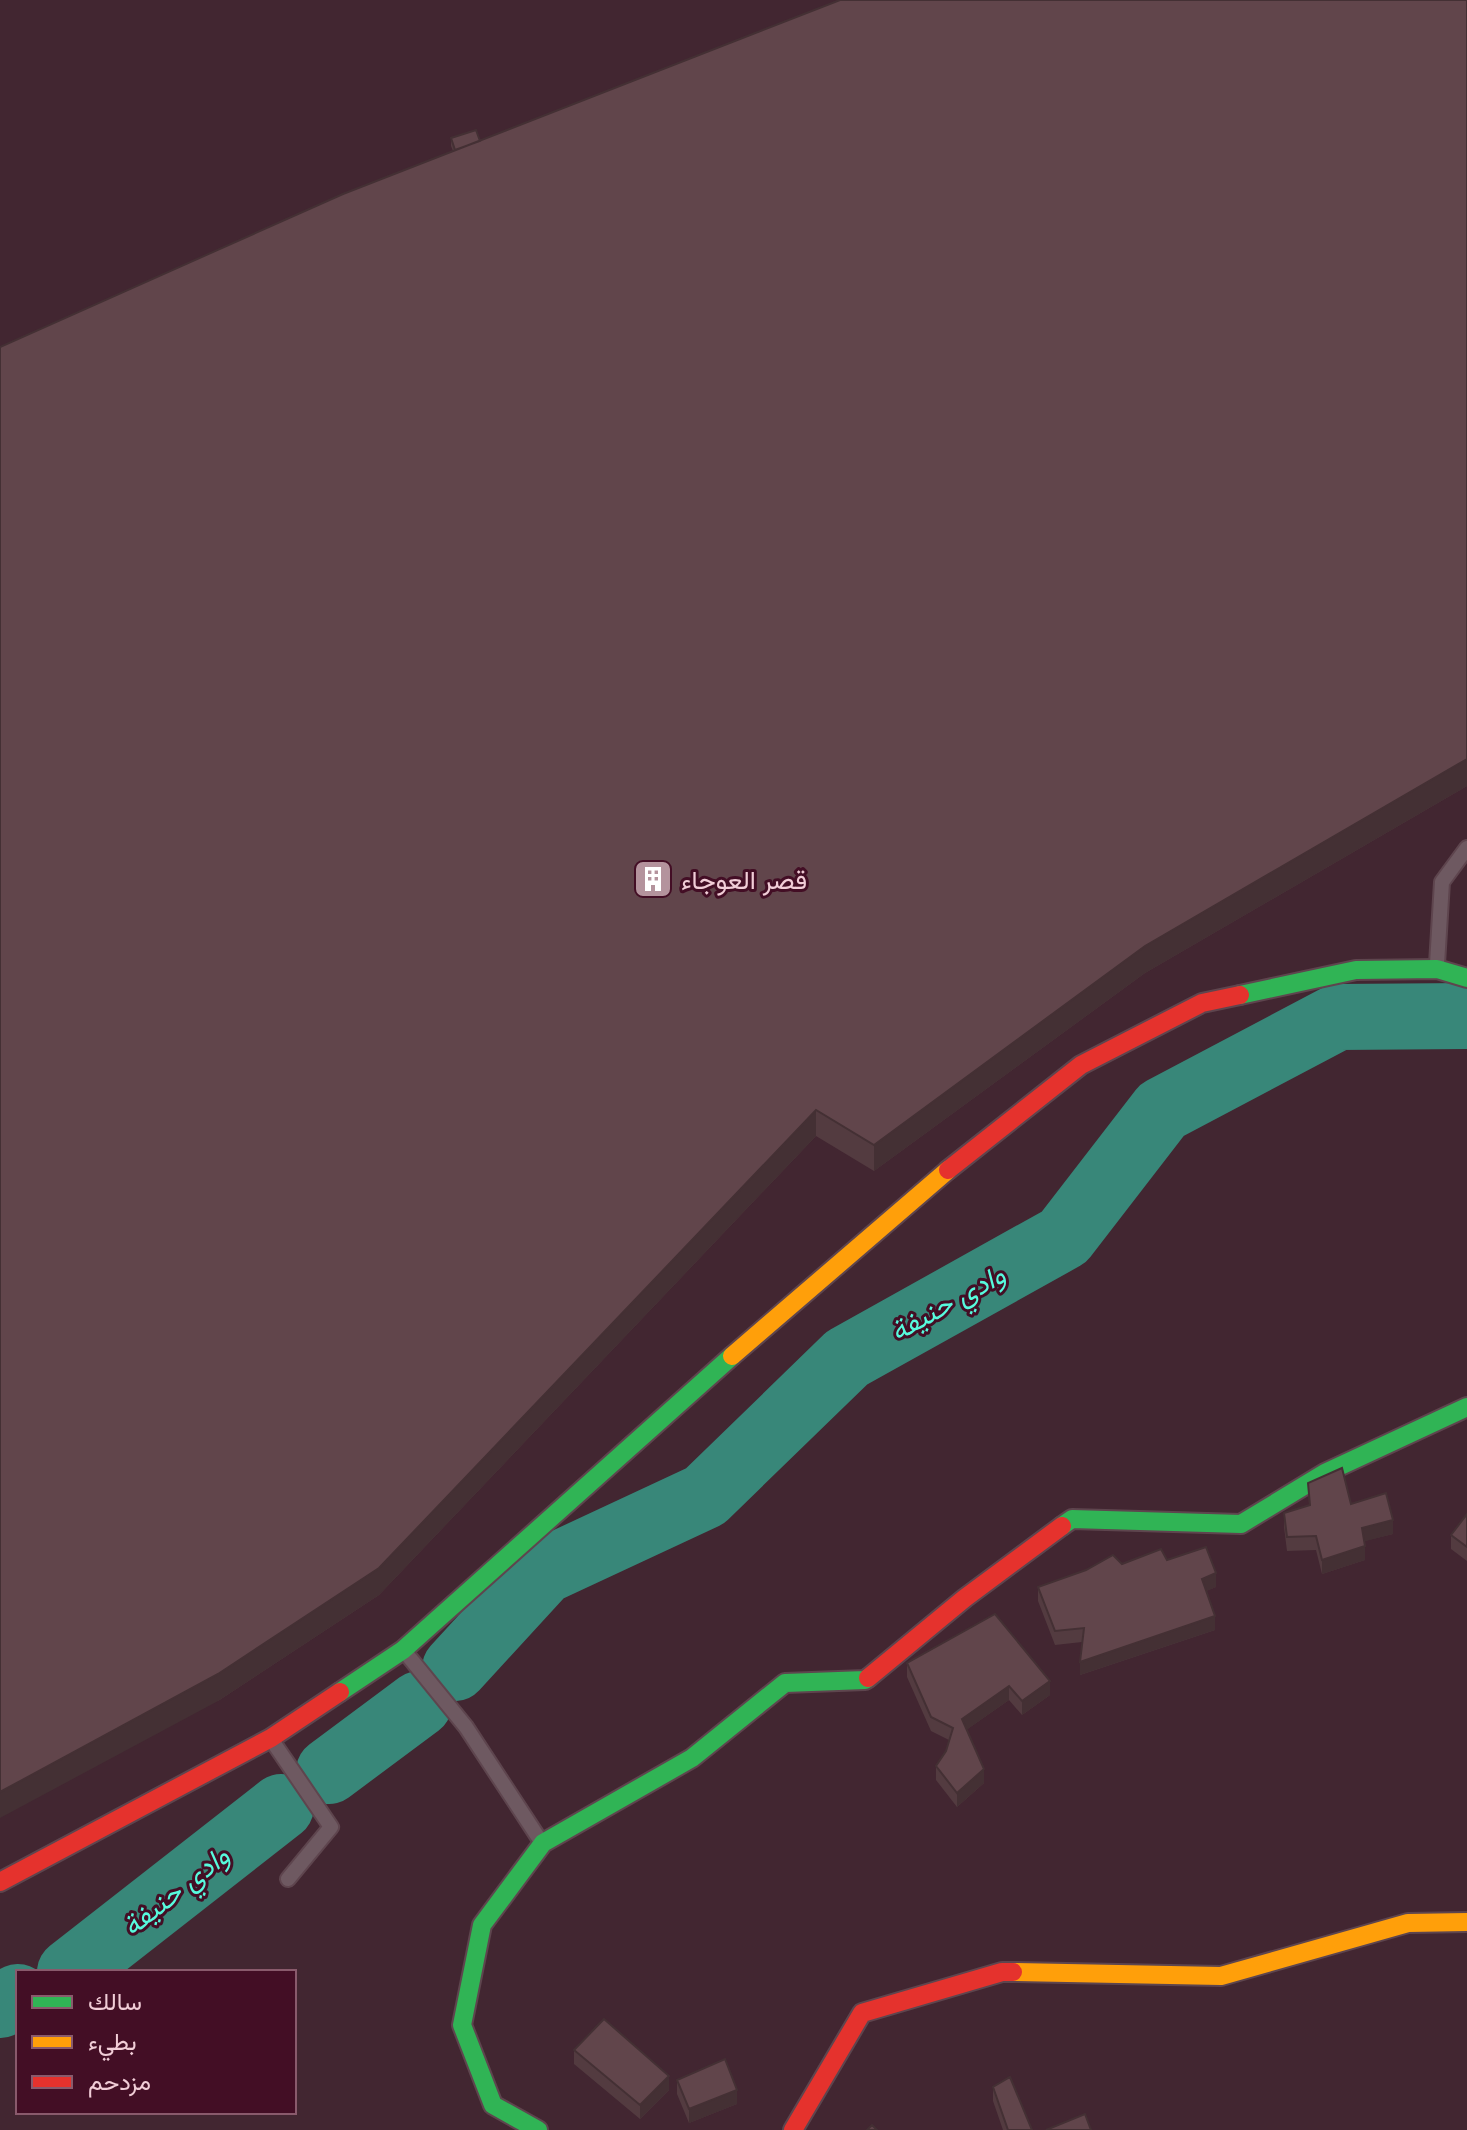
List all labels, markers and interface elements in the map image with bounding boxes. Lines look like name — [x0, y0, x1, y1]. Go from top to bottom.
building icon: قصر العوجاء — [632, 858, 674, 900]
place label: قصر العوجاء — [681, 863, 807, 896]
water label: وادي حنيفة — [883, 1256, 1014, 1353]
water label: وادي حنيفة — [114, 1837, 240, 1947]
legend — [16, 1970, 296, 2114]
text: سالك — [88, 1986, 142, 2016]
text: بطيء — [88, 2026, 137, 2061]
text: مزدحم — [88, 2066, 151, 2098]

